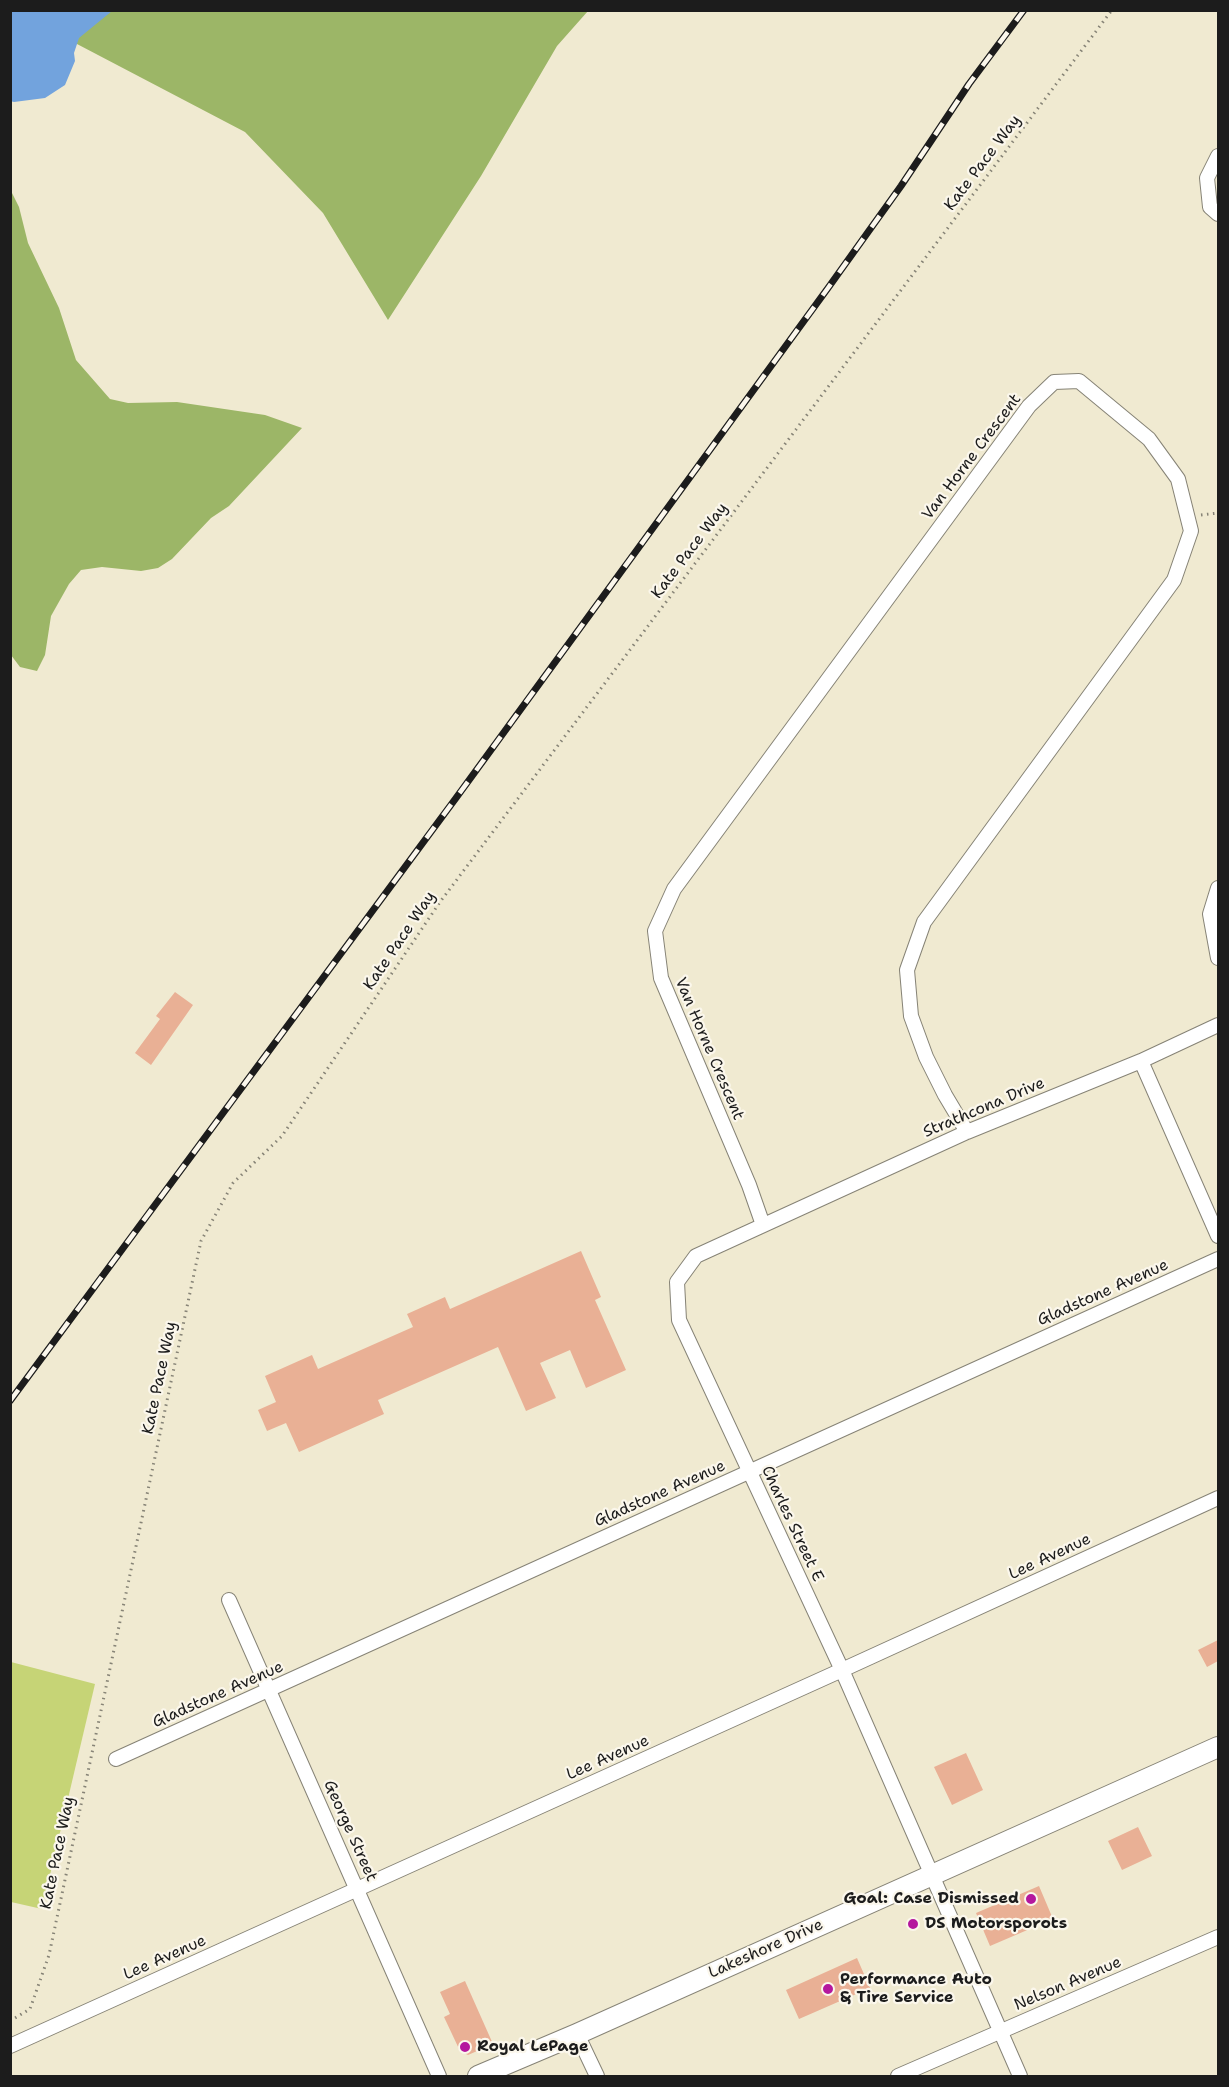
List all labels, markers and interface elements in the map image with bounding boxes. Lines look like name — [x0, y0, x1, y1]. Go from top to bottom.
street label: Kate Pace Way — [941, 111, 1025, 215]
street label: Van Horne Crescent — [918, 390, 1026, 524]
street label: Kate Pace Way — [648, 499, 732, 603]
street label: Kate Pace Way — [360, 888, 440, 994]
street label: Van Horne Crescent — [670, 975, 748, 1123]
street label: Strathcona Drive — [920, 1074, 1048, 1142]
street label: Gladstone Avenue — [1035, 1256, 1171, 1330]
street label: Kate Pace Way — [139, 1320, 181, 1436]
street label: Gladstone Avenue — [592, 1457, 728, 1531]
street label: Charles Street E — [757, 1463, 827, 1585]
street label: Lee Avenue — [1006, 1530, 1094, 1584]
street label: Gladstone Avenue — [150, 1658, 286, 1732]
street label: Lee Avenue — [564, 1731, 652, 1785]
street label: George Street — [319, 1777, 381, 1885]
street label: Kate Pace Way — [37, 1795, 79, 1911]
place label: Goal: Case Dismissed — [843, 1889, 1019, 1909]
marker: Goal: Case Dismissed — [1024, 1892, 1038, 1906]
place label: DS Motorsporots — [925, 1914, 1067, 1934]
street label: Lakeshore Drive — [706, 1915, 826, 1983]
marker: DS Motorsporots — [906, 1917, 920, 1931]
street label: Lee Avenue — [121, 1931, 209, 1985]
street label: Nelson Avenue — [1011, 1953, 1125, 2015]
place label: Performance Auto & Tire Service — [840, 1970, 992, 2008]
marker: Performance Auto & Tire Service — [821, 1982, 835, 1996]
place label: Royal LePage — [477, 2037, 589, 2057]
marker: Royal LePage — [458, 2040, 472, 2054]

